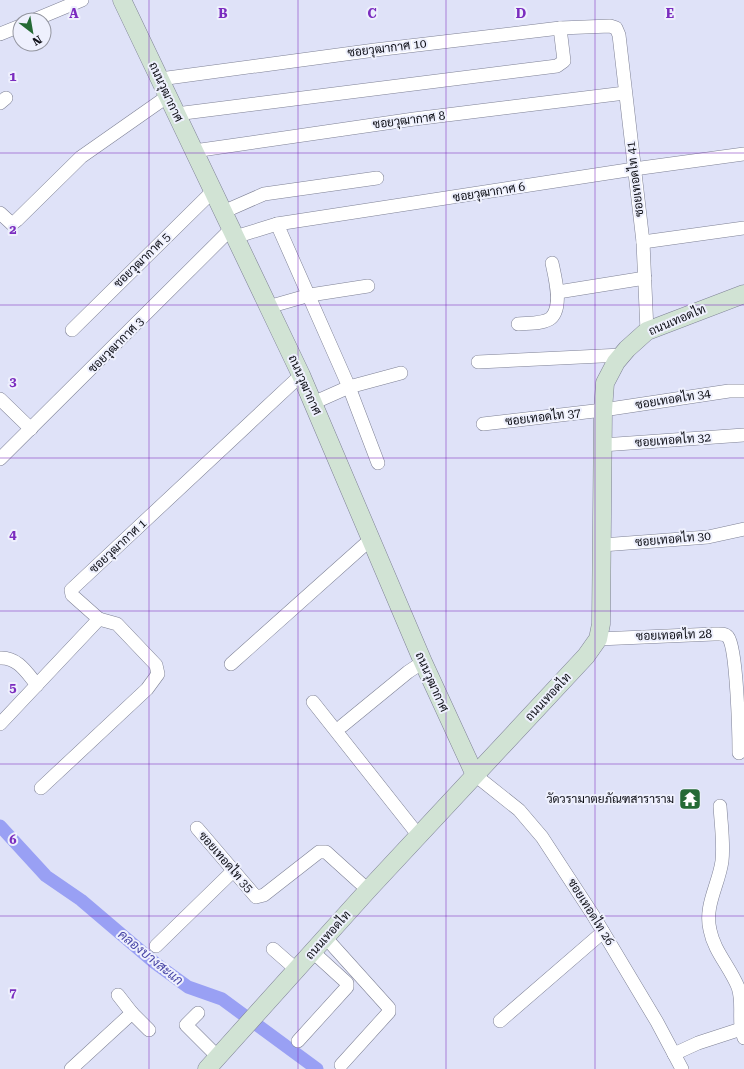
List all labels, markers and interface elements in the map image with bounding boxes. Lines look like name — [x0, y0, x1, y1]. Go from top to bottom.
text: A — [69, 6, 79, 21]
text: B — [218, 6, 228, 21]
text: C — [367, 6, 377, 21]
text: D — [516, 6, 526, 21]
text: E — [666, 6, 674, 21]
north arrow — [12, 12, 52, 52]
text: N — [29, 32, 44, 48]
street label: ซอยวุฒากาศ 10 — [347, 36, 428, 62]
street label: ถนนวุฒากาศ — [144, 60, 186, 125]
text: 1 — [9, 69, 17, 84]
street label: ซอยวุฒากาศ 8 — [372, 109, 447, 133]
street label: ซอยเทอดไท 41 — [622, 140, 647, 218]
street label: ซอยวุฒากาศ 6 — [452, 179, 527, 207]
text: 2 — [9, 222, 17, 237]
street label: ซอยวุฒากาศ 5 — [111, 229, 175, 292]
street label: ถนนเทอดไท — [646, 301, 708, 338]
street label: ซอยวุฒากาศ 3 — [85, 314, 148, 377]
street label: ถนนวุฒากาศ — [284, 353, 324, 418]
text: 3 — [9, 374, 17, 389]
street label: ซอยเทอดไท 34 — [634, 385, 712, 412]
street label: ซอยเทอดไท 37 — [504, 404, 582, 429]
street label: ซอยเทอดไท 32 — [634, 429, 712, 450]
street label: ซอยวุฒากาศ 1 — [87, 516, 151, 577]
text: 4 — [9, 527, 17, 542]
street label: ซอยเทอดไท 30 — [634, 528, 712, 549]
street label: ซอยเทอดไท 28 — [636, 626, 713, 643]
street label: ถนนวุฒากาศ — [411, 650, 451, 715]
street label: ถนนเทอดไท — [521, 669, 574, 724]
text: 5 — [9, 680, 17, 695]
temple icon: วัดวรามาตยภัณฑสาราราม — [677, 786, 703, 812]
place label: วัดวรามาตยภัณฑสาราราม — [546, 792, 674, 806]
street label: ซอยเทอดไท 35 — [196, 828, 257, 896]
text: 6 — [9, 832, 17, 847]
street label: ซอยเทอดไท 26 — [565, 875, 618, 948]
street label: ถนนเทอดไท — [302, 907, 353, 962]
water label: คลองบางสะแก — [115, 927, 186, 988]
text: 7 — [9, 985, 17, 1000]

